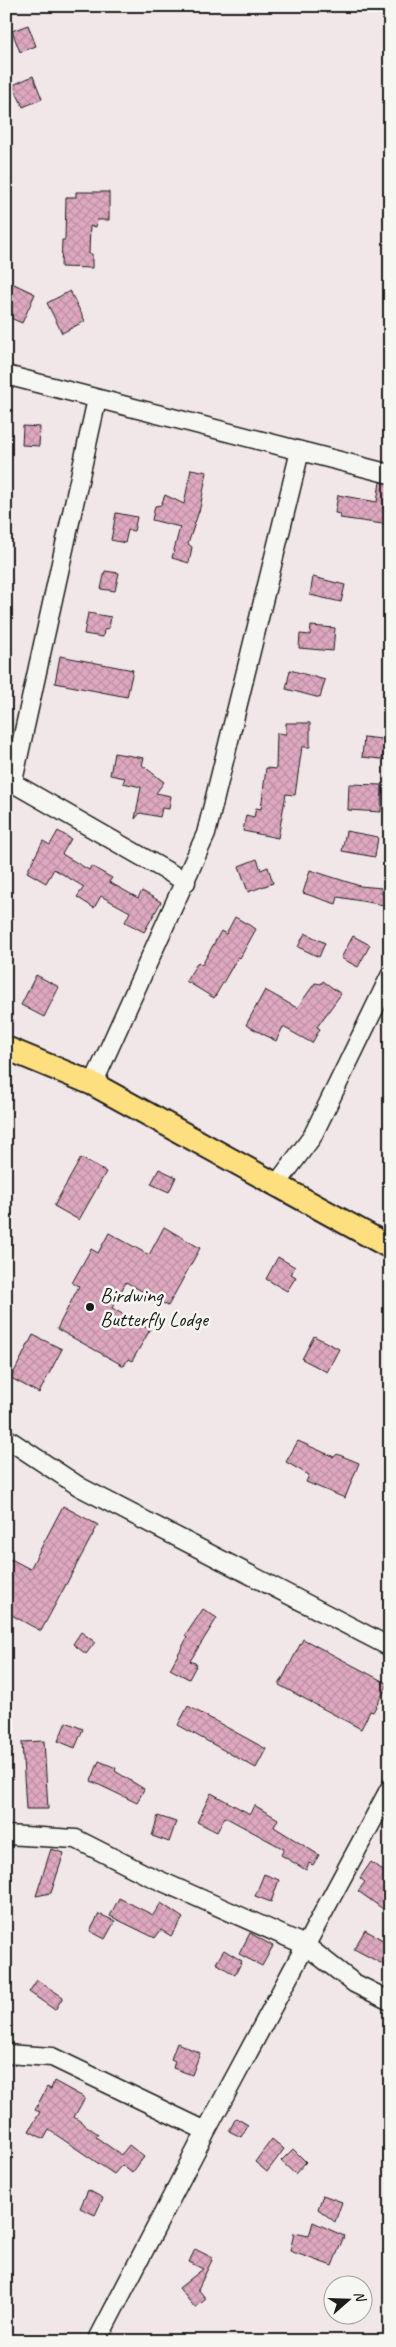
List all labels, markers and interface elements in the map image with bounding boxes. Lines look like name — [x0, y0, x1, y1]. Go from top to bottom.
place label: Birdwing Butterfly Lodge — [100, 1282, 210, 1332]
marker: Birdwing Butterfly Lodge — [84, 1301, 96, 1313]
north arrow — [324, 2274, 374, 2324]
text: N — [350, 2289, 370, 2305]

